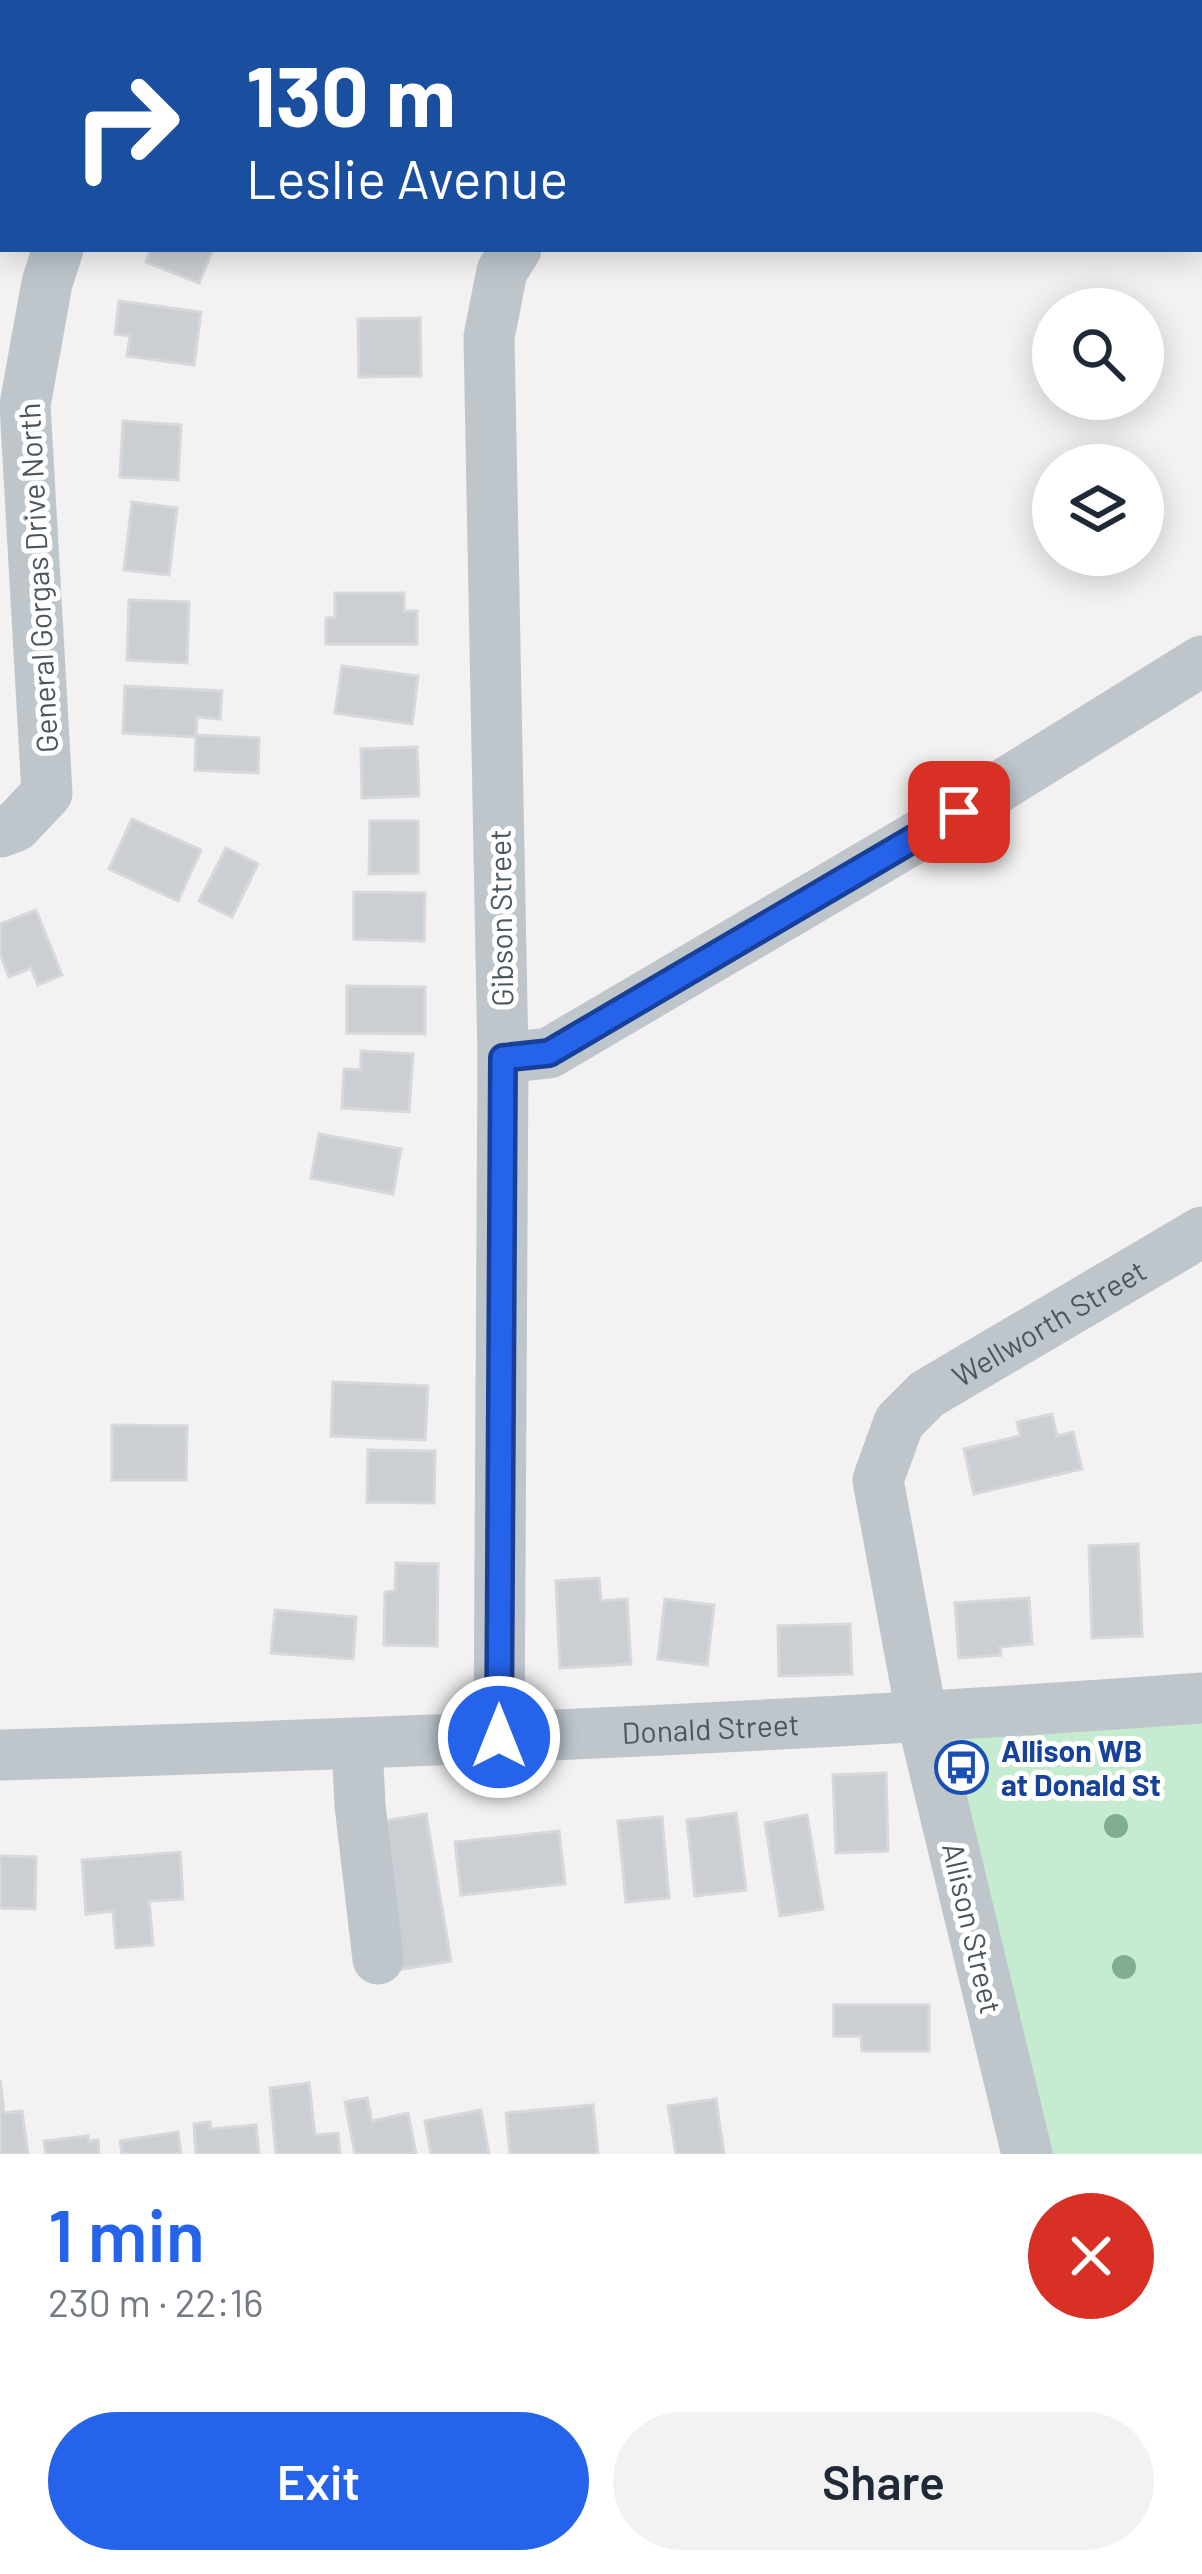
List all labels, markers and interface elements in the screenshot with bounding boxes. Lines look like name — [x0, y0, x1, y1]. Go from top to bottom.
text: 130 m — [246, 43, 456, 144]
icon: right — [48, 48, 204, 204]
text: Leslie Avenue — [246, 145, 568, 210]
map controls — [1032, 288, 1164, 576]
button: search — [1032, 288, 1164, 420]
street label: General Gorgas Drive North — [10, 402, 64, 754]
button: layers — [1032, 444, 1164, 576]
pin — [908, 761, 1010, 863]
icon: arrive — [926, 779, 992, 845]
street label: Gibson Street — [480, 829, 520, 1007]
street label: Wellworth Street — [945, 1251, 1152, 1393]
position arrow — [436, 1674, 562, 1800]
street label: Donald Street — [621, 1705, 800, 1750]
place label: Allison WB at Donald St — [1001, 1732, 1161, 1802]
bus stop icon: Allison WB at Donald St — [934, 1739, 990, 1795]
street label: Allison Street — [936, 1839, 1010, 2017]
text: 1 min — [48, 2190, 205, 2276]
button: close — [1028, 2193, 1154, 2319]
text: 230 m · 22:16 — [48, 2278, 263, 2325]
button: Exit — [48, 2412, 589, 2550]
button: Share — [613, 2412, 1154, 2550]

